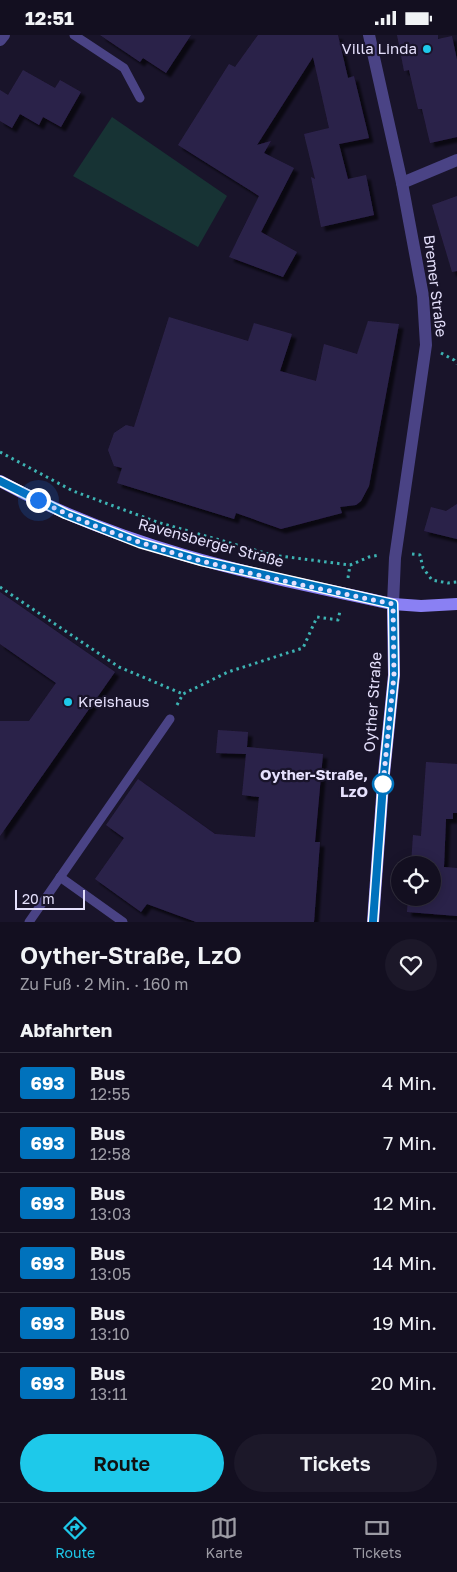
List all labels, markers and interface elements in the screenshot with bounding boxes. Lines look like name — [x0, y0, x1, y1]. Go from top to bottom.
text: 12:51 — [25, 6, 74, 29]
place label: Villa Linda — [342, 39, 417, 57]
marker: Villa Linda — [421, 43, 433, 55]
street label: Bremer Straße — [421, 234, 451, 338]
your location — [26, 488, 51, 513]
street label: Ravensberger Straße — [136, 514, 286, 570]
street label: Oyther Straße — [360, 651, 385, 753]
place label: Kreishaus — [78, 692, 149, 710]
marker: Kreishaus — [62, 696, 74, 708]
place label: Oyther-Straße, LzO — [260, 765, 368, 800]
marker: Oyther-Straße, LzO — [372, 773, 394, 795]
map controls — [391, 856, 441, 906]
button: locate — [391, 856, 441, 906]
scale bar — [15, 887, 85, 910]
text: 20 m — [22, 890, 55, 907]
button: heart — [385, 939, 437, 991]
text: Oyther-Straße, LzO — [20, 940, 242, 969]
text: Zu Fuß · 2 Min. · 160 m — [20, 974, 189, 994]
text: Abfahrten — [20, 1018, 112, 1041]
text: Bus — [90, 1061, 125, 1084]
text: 4 Min. — [382, 1071, 437, 1094]
text: 693 — [31, 1072, 64, 1094]
text: 12:55 — [90, 1084, 130, 1104]
text: Bus — [90, 1121, 125, 1144]
text: 7 Min. — [383, 1131, 437, 1154]
text: 693 — [31, 1132, 64, 1154]
text: 12:58 — [90, 1144, 131, 1164]
text: Bus — [90, 1181, 125, 1204]
text: 12 Min. — [373, 1191, 437, 1214]
text: 693 — [31, 1192, 64, 1214]
text: 13:03 — [90, 1204, 131, 1224]
text: Bus — [90, 1241, 125, 1264]
text: 14 Min. — [373, 1251, 437, 1274]
text: 693 — [31, 1252, 64, 1274]
text: 13:05 — [90, 1264, 131, 1284]
text: Bus — [90, 1301, 125, 1324]
text: 19 Min. — [373, 1311, 437, 1334]
text: 693 — [31, 1312, 64, 1334]
text: 13:10 — [90, 1324, 130, 1344]
text: Bus — [90, 1361, 125, 1384]
text: 20 Min. — [371, 1371, 437, 1394]
text: 693 — [31, 1372, 64, 1394]
text: 13:11 — [90, 1384, 127, 1404]
button: Route — [20, 1434, 224, 1492]
button: Tickets — [234, 1434, 437, 1492]
tab: Route — [55, 1514, 95, 1561]
tab: Karte — [206, 1514, 243, 1561]
tab: Tickets — [353, 1514, 402, 1561]

